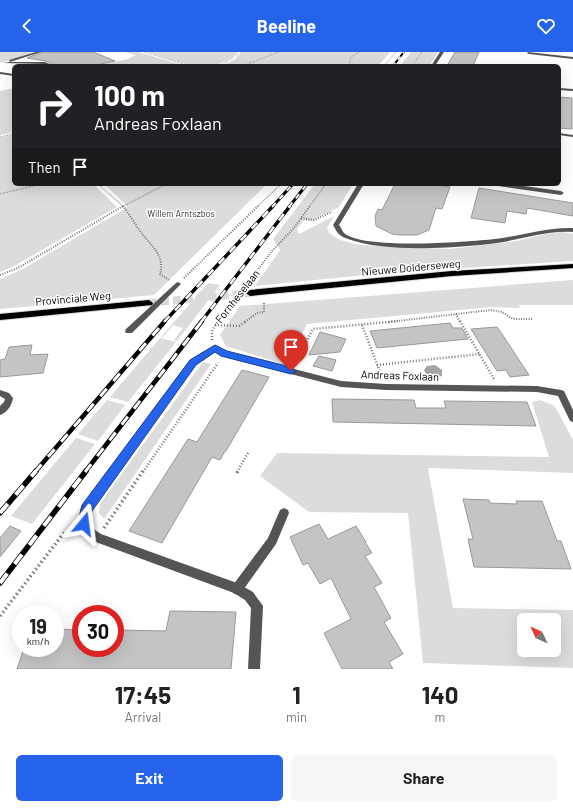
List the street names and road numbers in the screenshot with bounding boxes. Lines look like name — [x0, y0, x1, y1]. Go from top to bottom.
street label: Nieuwe Dolderseweg — [361, 256, 461, 278]
street label: Fornheselaan — [212, 267, 262, 325]
street label: Provinciale Weg — [35, 288, 111, 308]
street label: Andreas Foxlaan — [361, 367, 439, 383]

